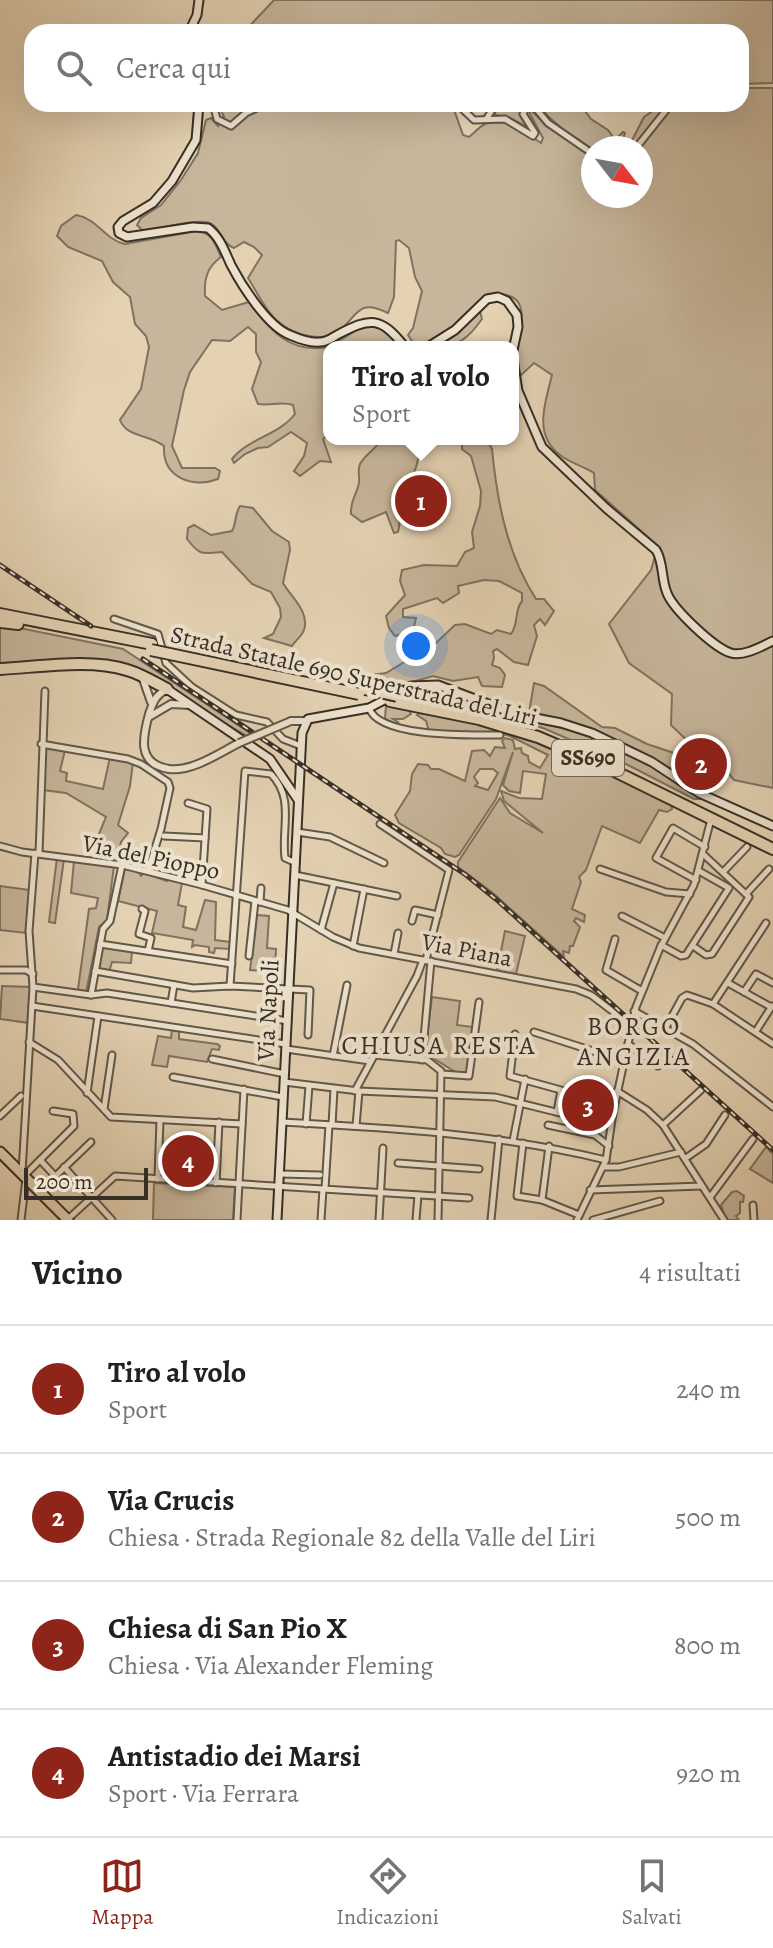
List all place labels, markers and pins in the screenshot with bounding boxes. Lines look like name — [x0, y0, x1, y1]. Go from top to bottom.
pin: 1 — [395, 471, 447, 531]
pin: 2 — [675, 734, 727, 794]
pin: 3 — [562, 1075, 614, 1135]
pin: 4 — [162, 1131, 214, 1191]

